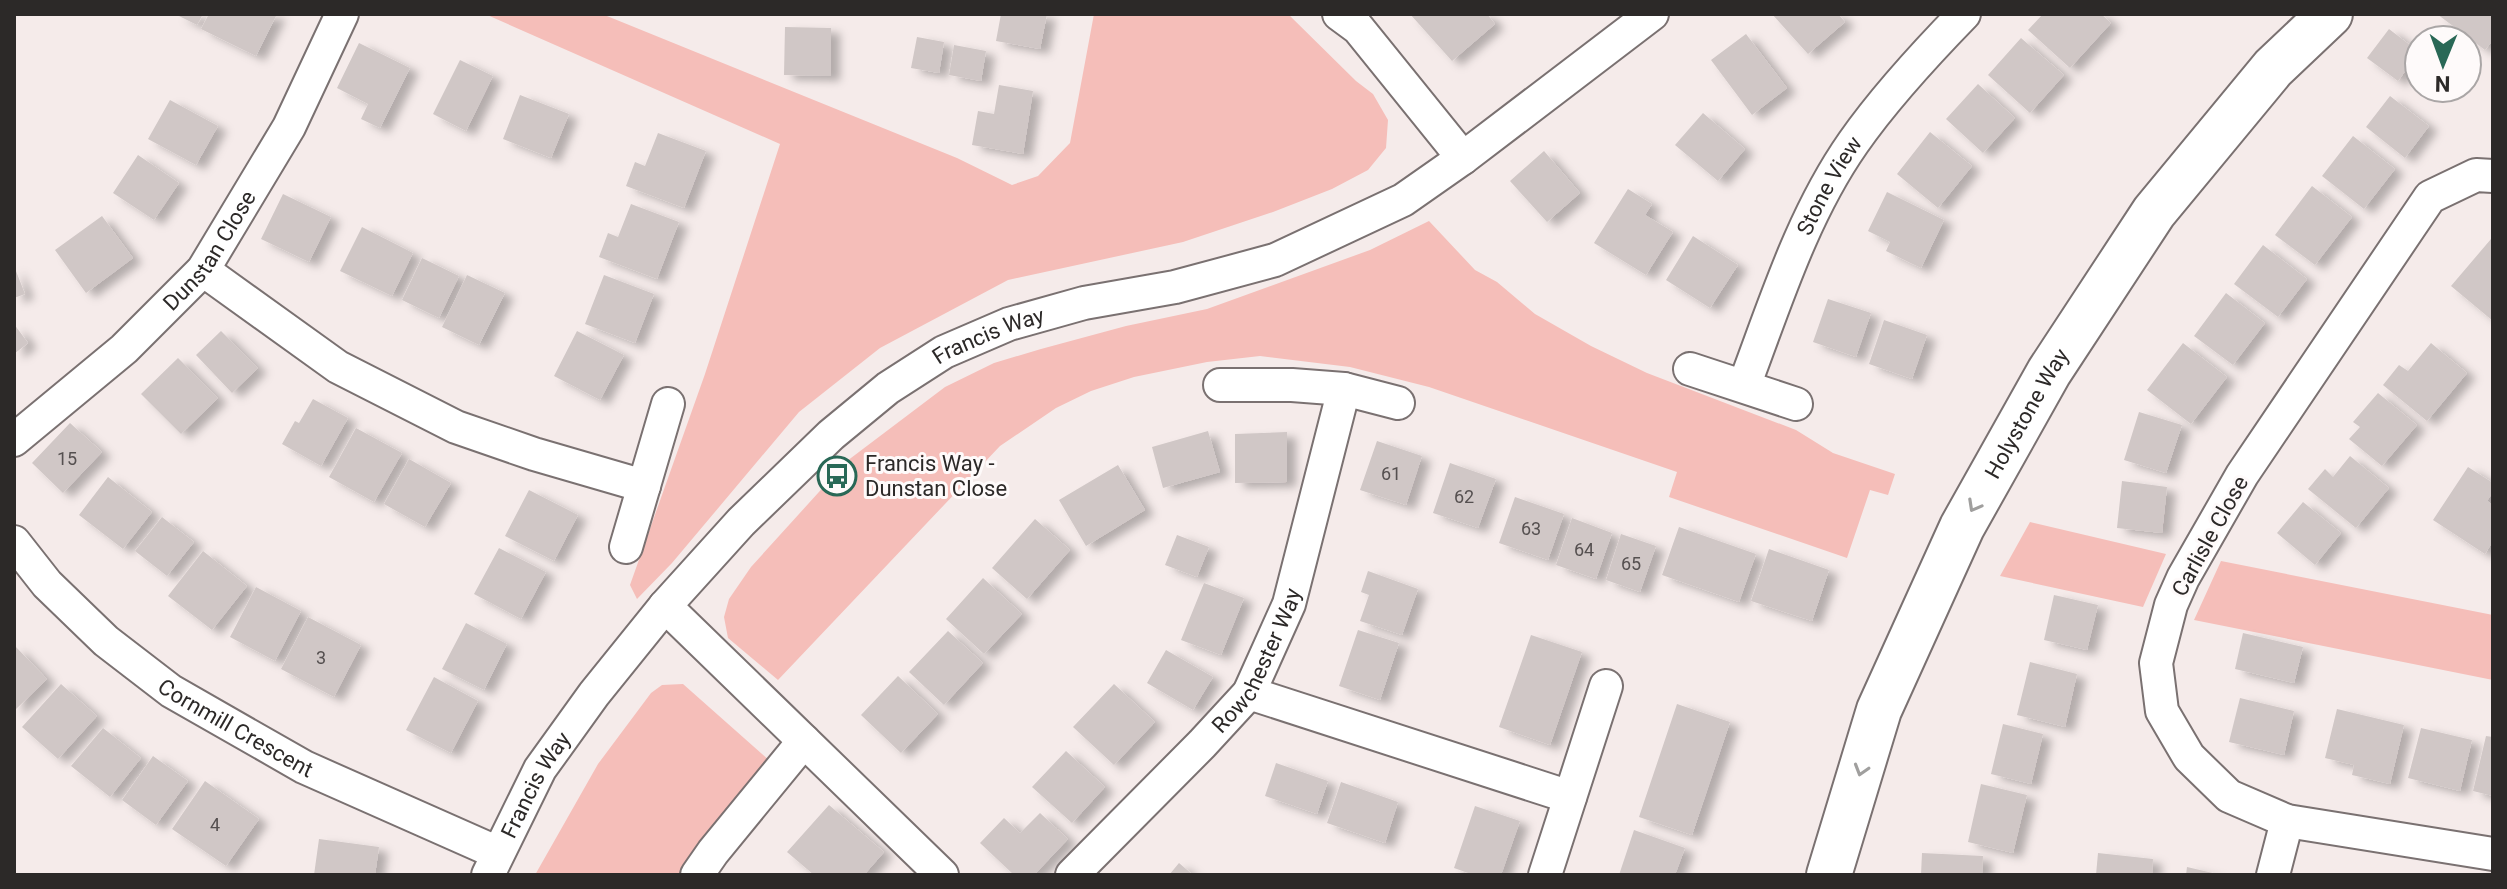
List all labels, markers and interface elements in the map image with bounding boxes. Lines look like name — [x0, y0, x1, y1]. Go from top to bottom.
north arrow — [2403, 24, 2483, 104]
text: N — [2435, 71, 2451, 96]
street label: Stone View — [1791, 131, 1867, 239]
street label: Dunstan Close — [158, 186, 260, 315]
street label: Francis Way — [928, 302, 1047, 369]
street label: Holystone Way — [1979, 343, 2074, 483]
house number: 15 — [57, 448, 77, 469]
place label: Francis Way - Dunstan Close — [865, 451, 1007, 501]
bus stop icon: Francis Way - Dunstan Close — [816, 455, 858, 497]
house number: 61 — [1381, 463, 1401, 484]
street label: Carlisle Close — [2167, 472, 2253, 600]
house number: 62 — [1454, 486, 1474, 507]
one-way arrow — [1968, 497, 1984, 511]
house number: 63 — [1521, 518, 1541, 539]
house number: 64 — [1574, 539, 1594, 560]
house number: 65 — [1621, 553, 1641, 574]
street label: Rowchester Way — [1206, 585, 1305, 738]
house number: 3 — [316, 647, 326, 668]
street label: Cornmill Crescent — [153, 673, 317, 782]
street label: Francis Way — [496, 726, 576, 842]
one-way arrow — [1854, 762, 1870, 776]
house number: 4 — [210, 814, 220, 835]

